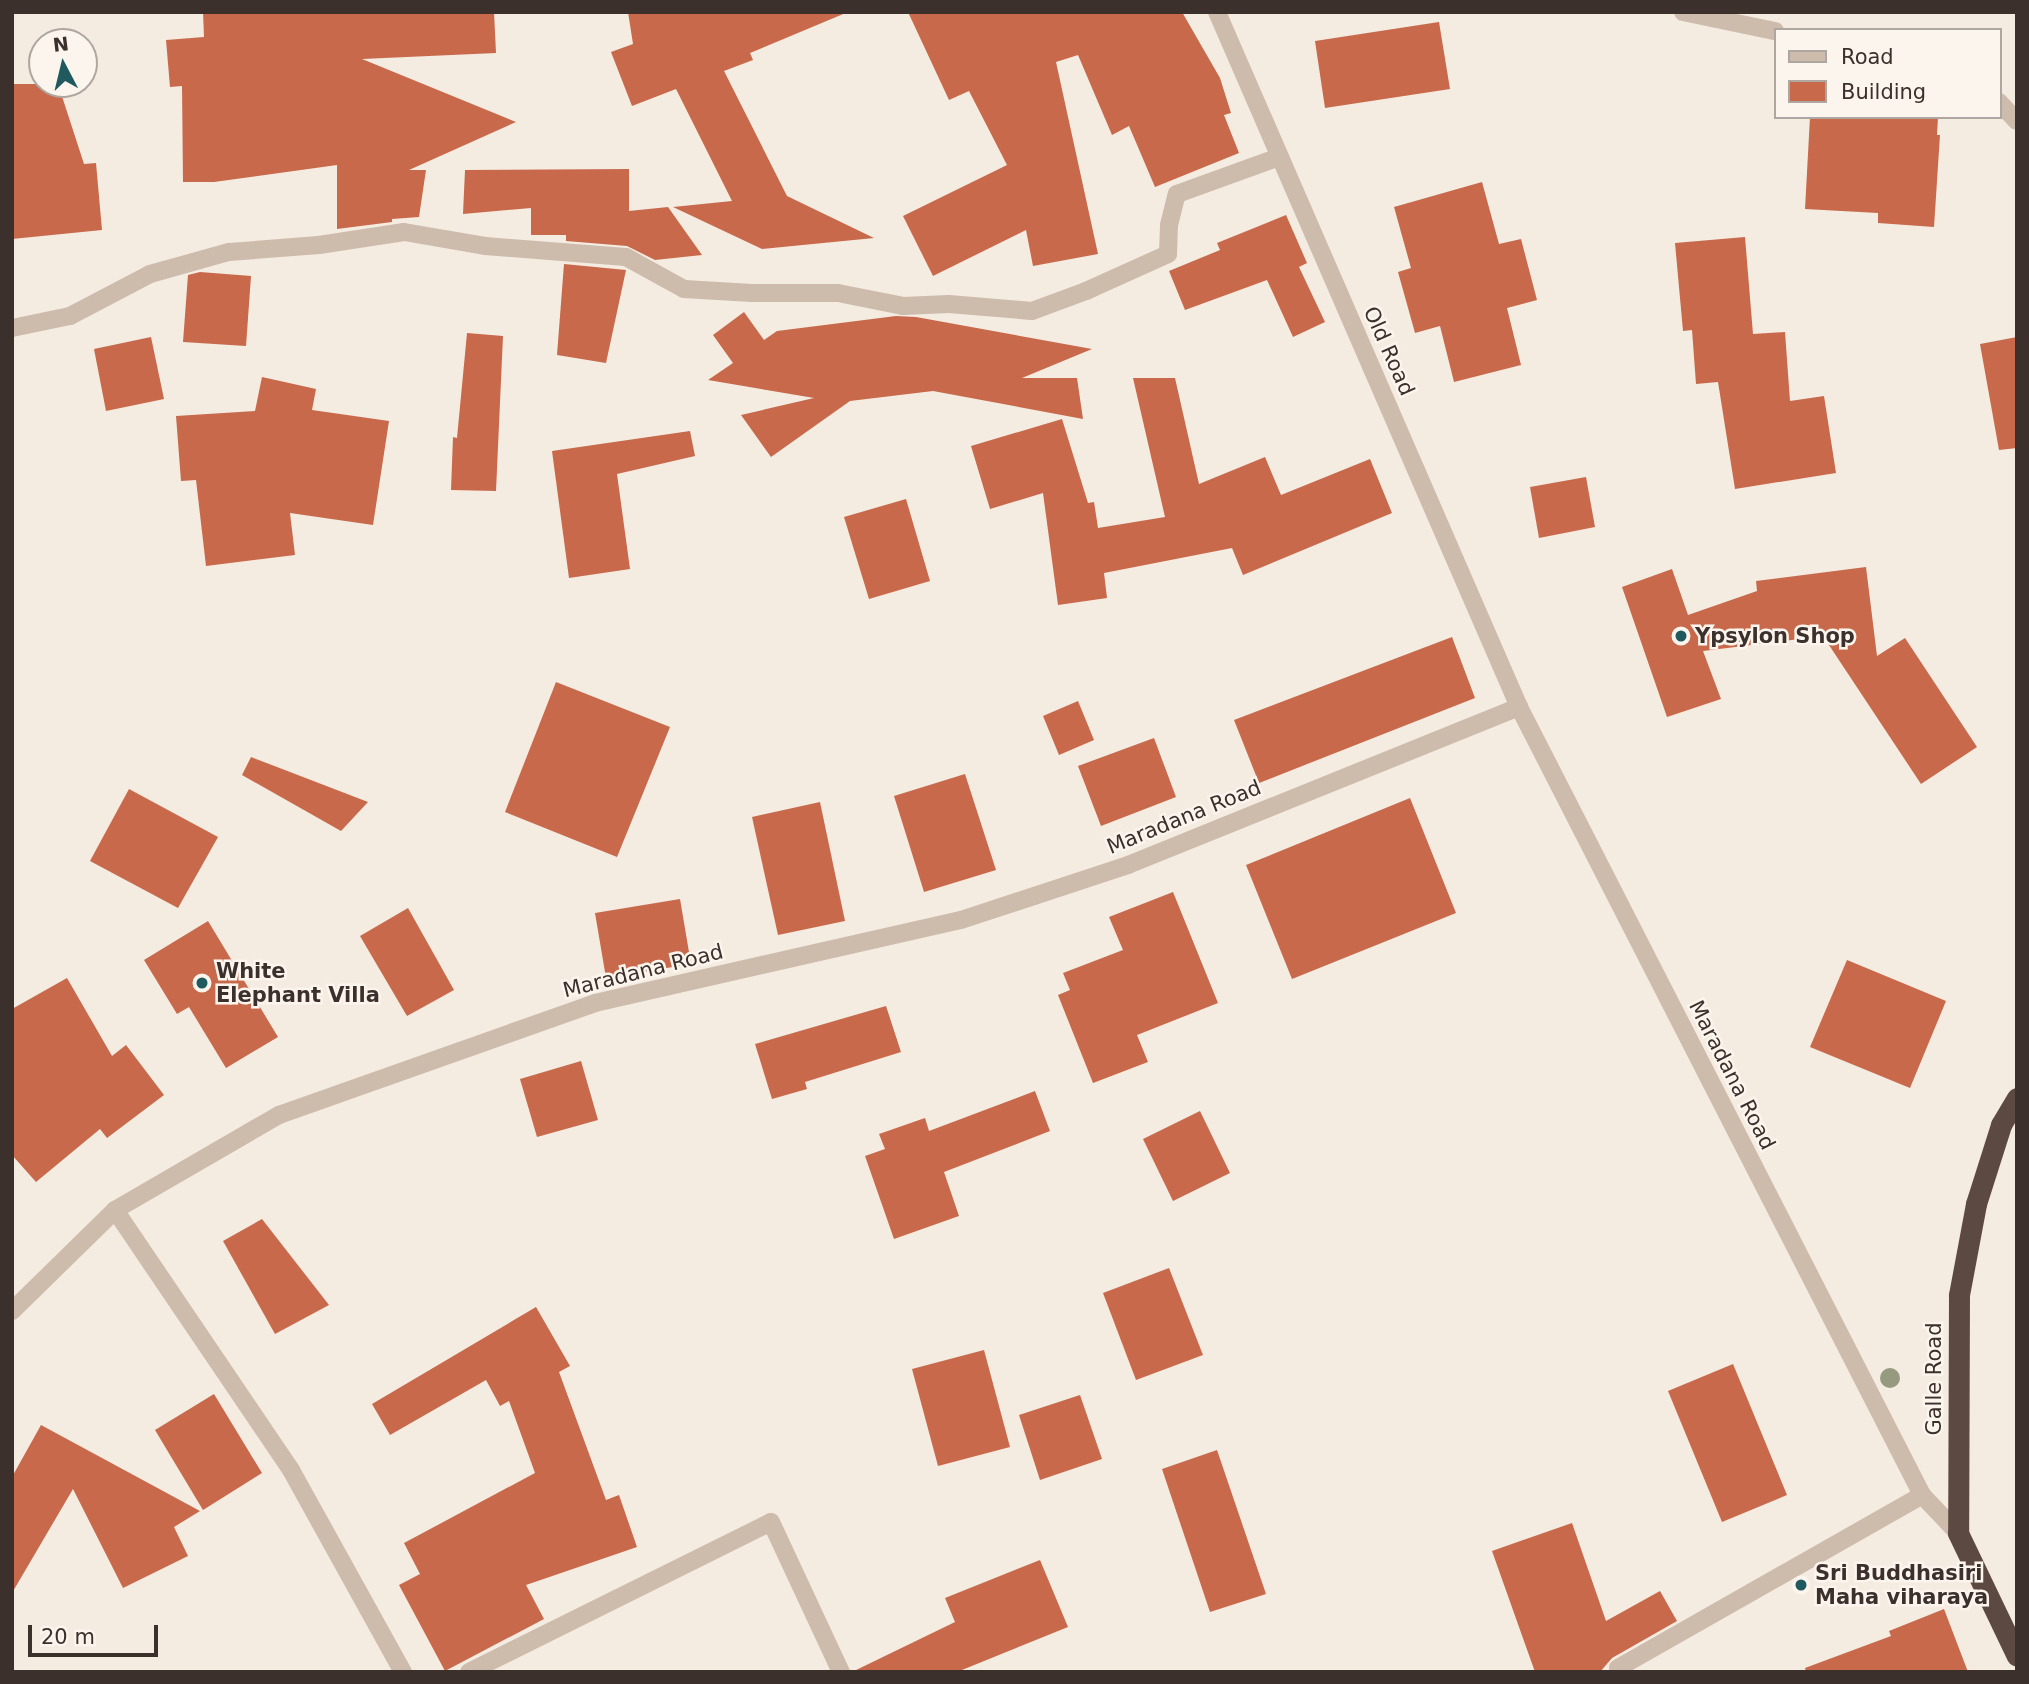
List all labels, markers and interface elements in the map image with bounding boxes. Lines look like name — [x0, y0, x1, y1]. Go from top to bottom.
north arrow — [28, 28, 98, 98]
legend — [1773, 28, 2001, 119]
text: N — [51, 32, 70, 56]
text: Road — [1841, 45, 1894, 69]
text: Building — [1841, 80, 1926, 104]
street label: Old Road — [1358, 302, 1420, 400]
place label: Ypsylon Shop — [1695, 623, 1855, 649]
marker: Ypsylon Shop — [1673, 628, 1689, 644]
street label: Maradana Road — [1103, 775, 1265, 859]
street label: Maradana Road — [560, 939, 726, 1003]
place label: White Elephant Villa — [216, 958, 380, 1008]
marker: White Elephant Villa — [194, 975, 210, 991]
street label: Maradana Road — [1683, 996, 1781, 1154]
street label: Galle Road — [1921, 1322, 1947, 1436]
place label: Sri Buddhasiri Maha viharaya — [1815, 1560, 1988, 1610]
marker: Sri Buddhasiri Maha viharaya — [1793, 1577, 1809, 1593]
scale bar — [32, 1610, 161, 1654]
text: 20 m — [41, 1625, 95, 1649]

